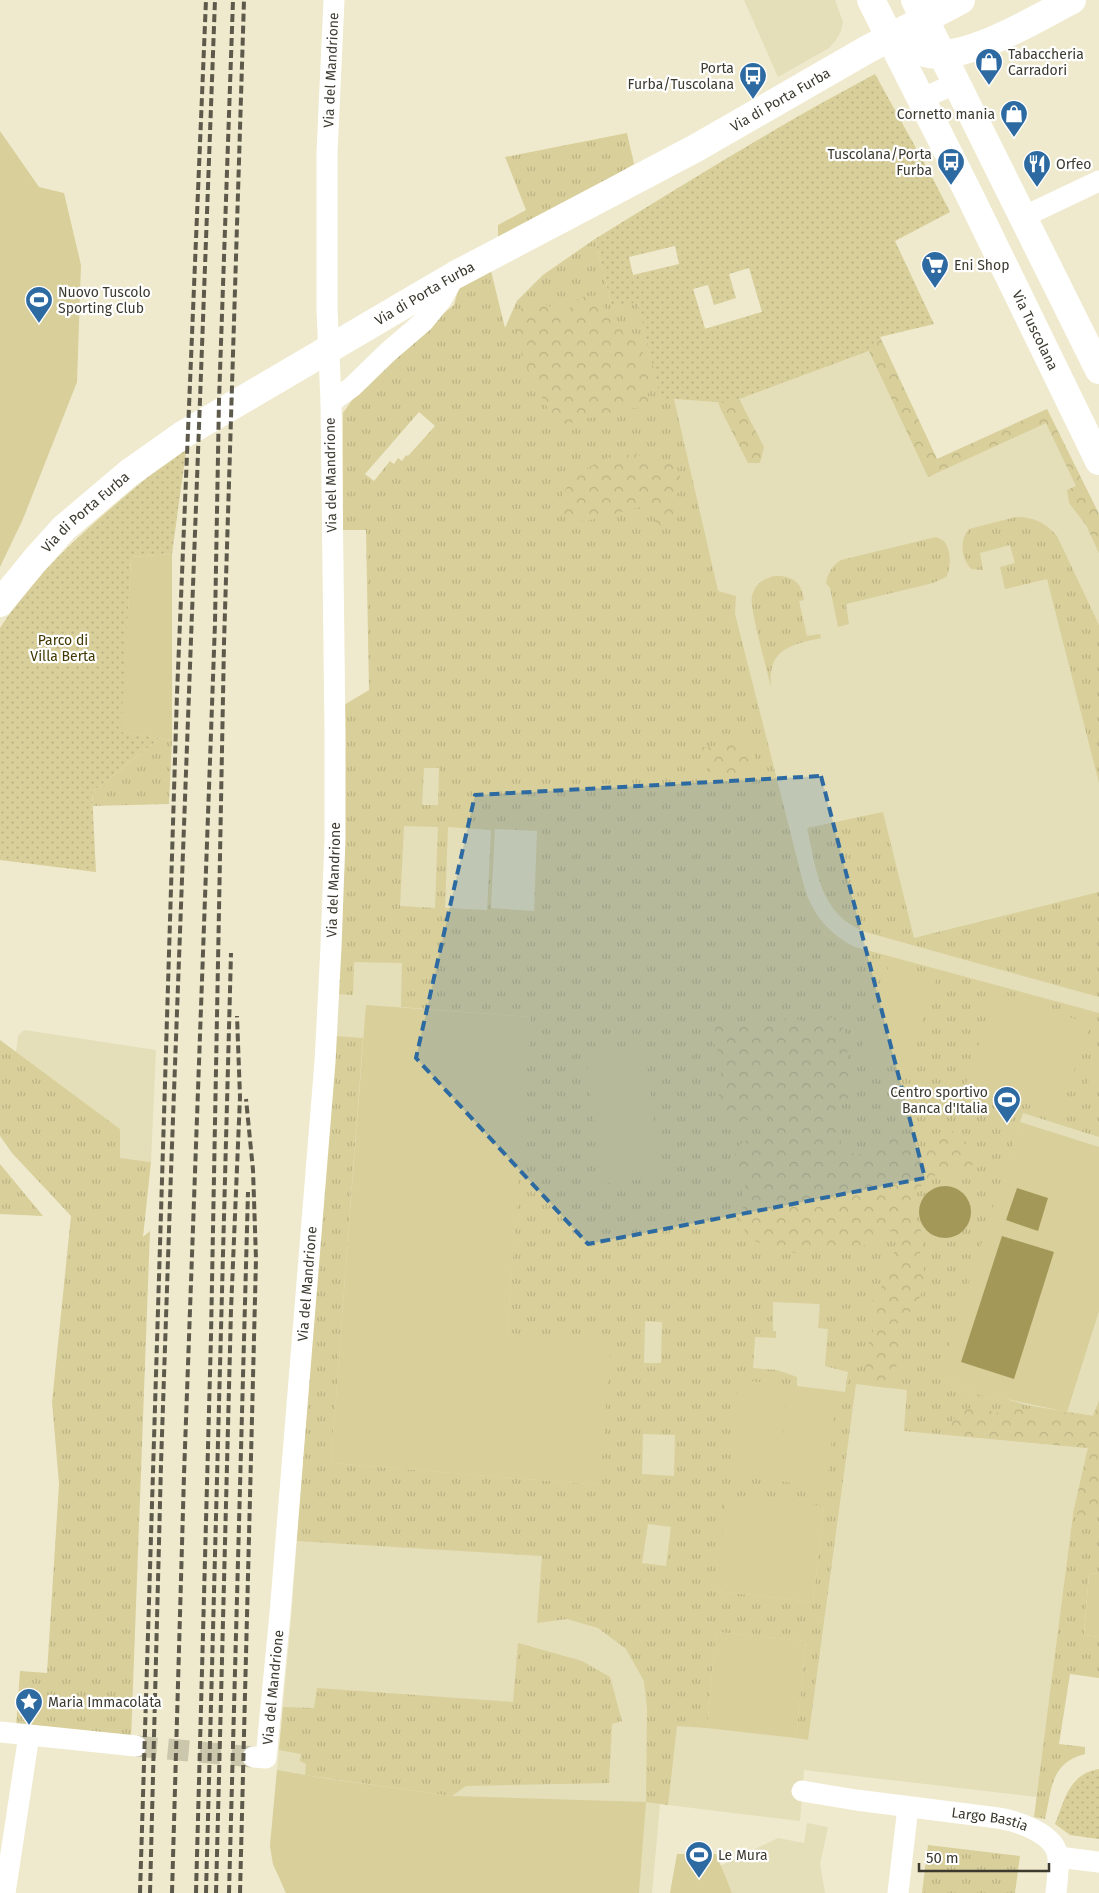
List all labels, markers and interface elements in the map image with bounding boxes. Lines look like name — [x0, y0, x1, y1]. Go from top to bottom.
street label: Via del Mandrione — [320, 12, 342, 128]
place label: Tabaccheria Carradori — [1008, 46, 1084, 79]
shop icon: Tabaccheria Carradori — [974, 47, 1004, 86]
place label: Porta Furba/Tuscolana — [628, 60, 734, 93]
bus stop icon: Porta Furba/Tuscolana — [738, 61, 768, 100]
street label: Via di Porta Furba — [727, 64, 833, 135]
shop icon: Cornetto mania — [999, 99, 1029, 138]
place label: Cornetto mania — [897, 106, 995, 123]
place label: Tuscolana/Porta Furba — [827, 146, 932, 179]
bus stop icon: Tuscolana/Porta Furba — [936, 147, 966, 186]
restaurant icon: Orfeo — [1022, 149, 1052, 188]
place label: Orfeo — [1056, 156, 1091, 173]
supermarket icon: Eni Shop — [920, 250, 950, 289]
place label: Eni Shop — [954, 257, 1010, 274]
street label: Via di Porta Furba — [372, 258, 477, 329]
place label: Nuovo Tuscolo Sporting Club — [58, 284, 151, 317]
sports icon: Nuovo Tuscolo Sporting Club — [24, 285, 54, 324]
street label: Via Tuscolana — [1009, 288, 1062, 373]
street label: Via del Mandrione — [321, 417, 341, 533]
street label: Via di Porta Furba — [38, 468, 133, 556]
park label: Parco di Villa Berta — [30, 632, 96, 665]
street label: Via del Mandrione — [323, 822, 344, 938]
place label: Centro sportivo Banca d'Italia — [890, 1084, 988, 1117]
sports icon: Centro sportivo Banca d'Italia — [992, 1085, 1022, 1124]
street label: Via del Mandrione — [294, 1226, 320, 1342]
street label: Via del Mandrione — [259, 1629, 287, 1746]
place icon: Maria Immacolata — [14, 1687, 44, 1726]
place label: Maria Immacolata — [48, 1694, 162, 1711]
street label: Largo Bastia — [951, 1804, 1031, 1834]
sports icon: Le Mura — [684, 1840, 714, 1879]
scale bar — [919, 1840, 1049, 1872]
place label: Le Mura — [718, 1847, 768, 1864]
text: 50 m — [926, 1849, 959, 1867]

